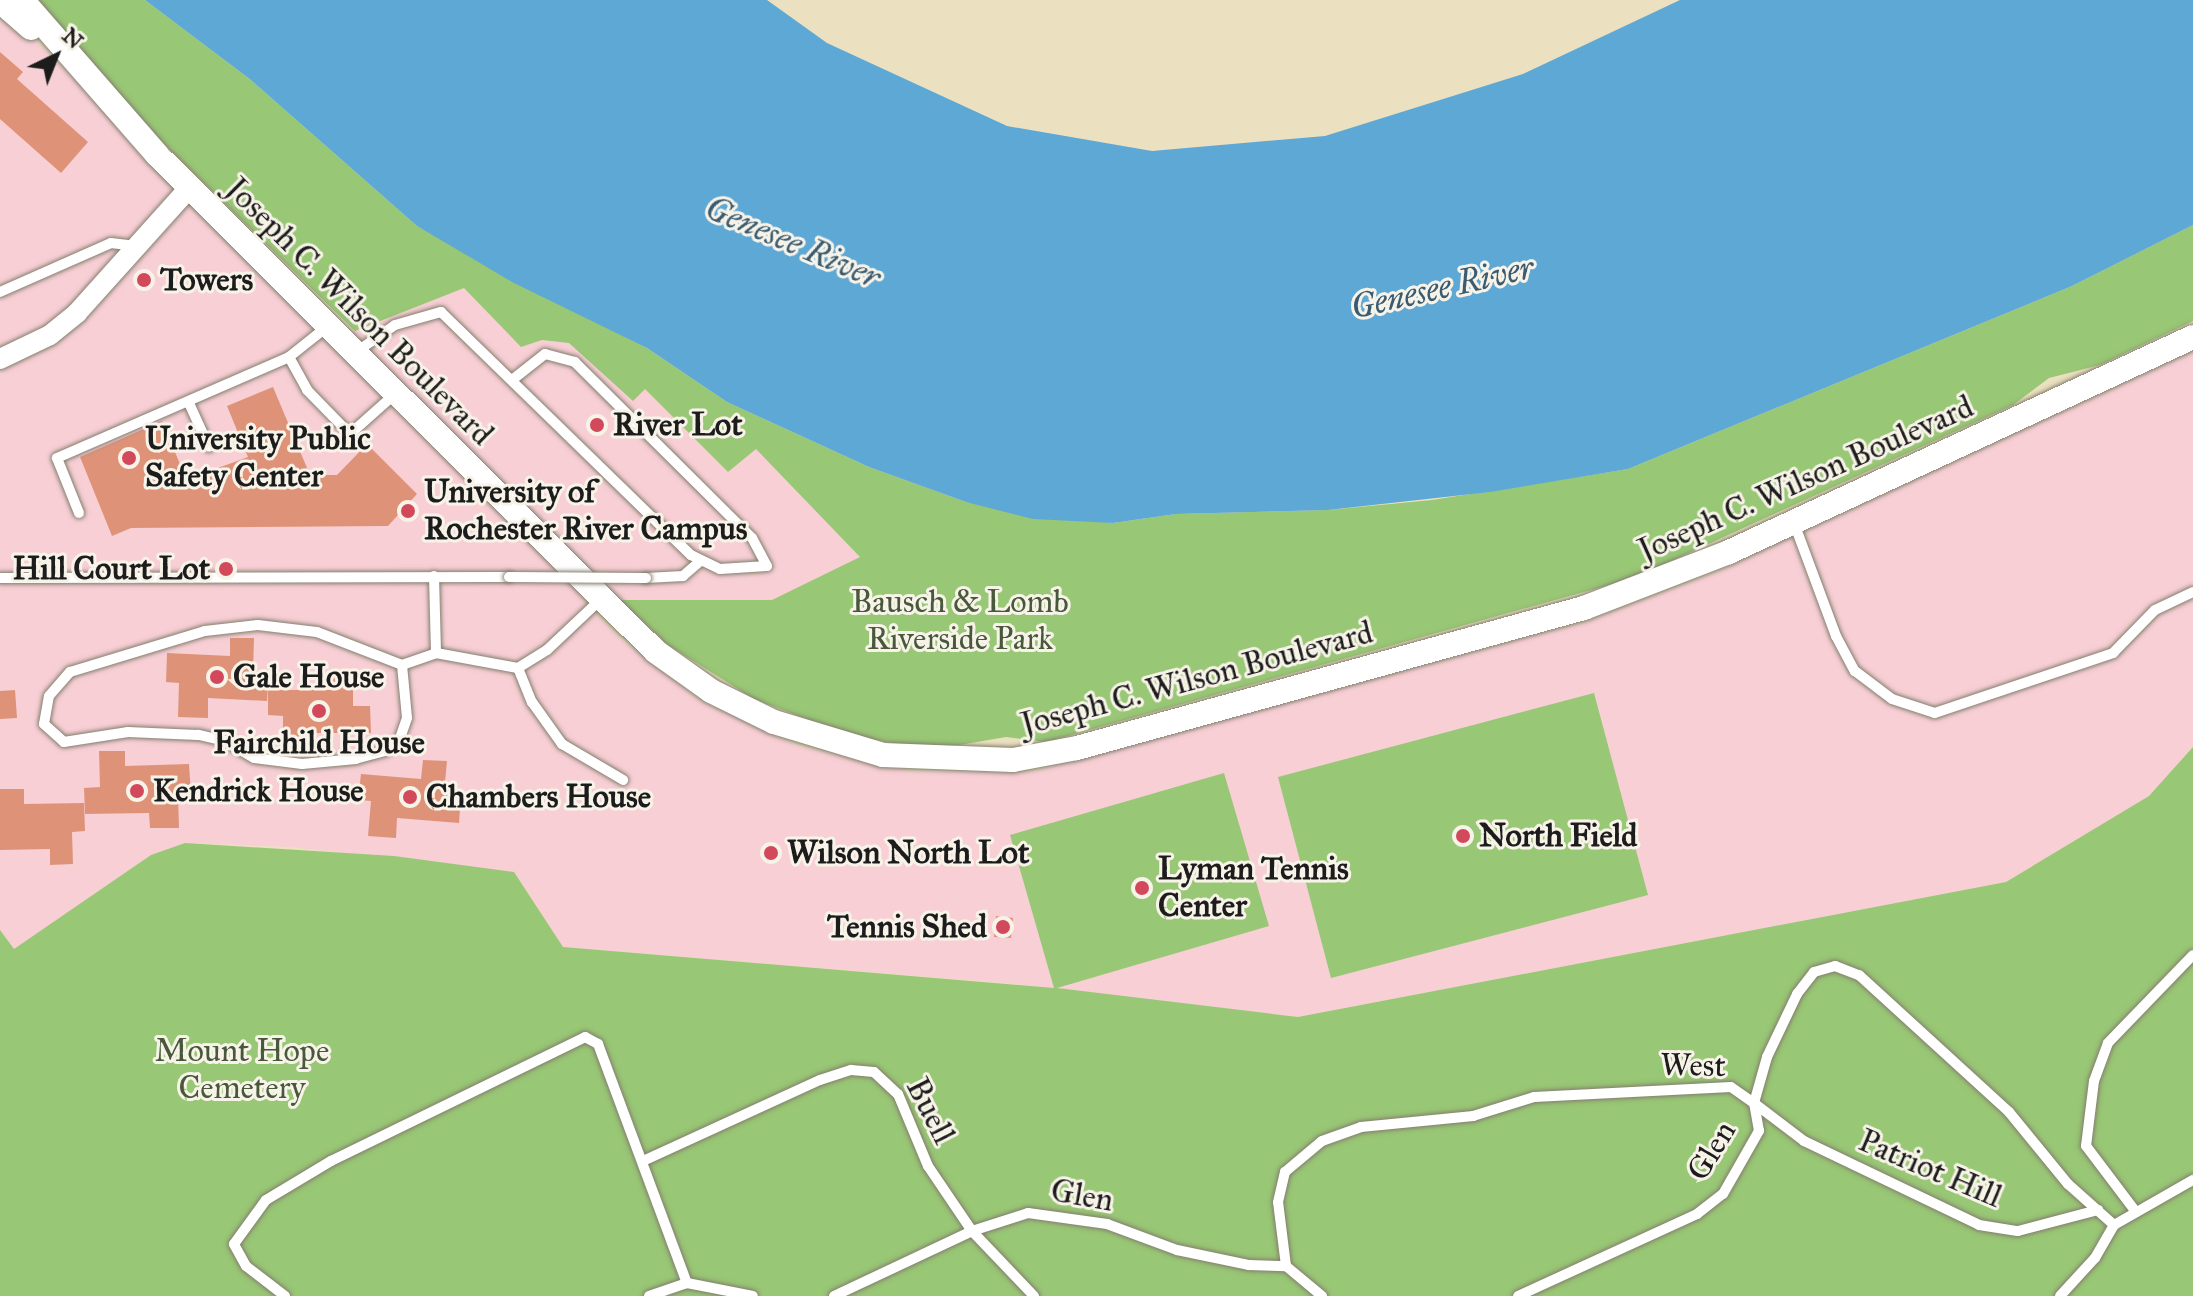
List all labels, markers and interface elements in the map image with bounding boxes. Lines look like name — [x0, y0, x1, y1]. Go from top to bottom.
north arrow — [16, 16, 96, 96]
text: N — [57, 22, 89, 54]
street label: Joseph C. Wilson Boulevard — [217, 170, 501, 454]
water label: Genesee River — [699, 187, 887, 297]
water label: Genesee River — [1347, 246, 1537, 328]
place label: Towers — [160, 261, 253, 299]
marker: Towers — [135, 271, 153, 289]
street label: Joseph C. Wilson Boulevard — [1633, 388, 1979, 570]
place label: River Lot — [613, 406, 742, 444]
marker: River Lot — [588, 416, 606, 434]
place label: University Public Safety Center — [145, 421, 371, 496]
marker: University Public Safety Center — [120, 449, 138, 467]
place label: University of Rochester River Campus — [424, 474, 747, 549]
marker: University of Rochester River Campus — [399, 502, 417, 520]
place label: Hill Court Lot — [13, 550, 210, 588]
marker: Hill Court Lot — [217, 560, 235, 578]
park label: Bausch & Lomb Riverside Park — [851, 584, 1069, 659]
street label: Joseph C. Wilson Boulevard — [1017, 614, 1377, 744]
place label: Gale House — [233, 658, 384, 696]
marker: Gale House — [208, 668, 226, 686]
marker: Fairchild House — [310, 702, 328, 720]
place label: Fairchild House — [213, 724, 425, 762]
place label: Kendrick House — [153, 772, 364, 810]
place label: Chambers House — [426, 778, 651, 816]
marker: Kendrick House — [128, 782, 146, 800]
marker: Chambers House — [401, 788, 419, 806]
place label: North Field — [1479, 817, 1637, 855]
marker: North Field — [1454, 827, 1472, 845]
place label: Wilson North Lot — [787, 834, 1029, 872]
marker: Wilson North Lot — [762, 844, 780, 862]
place label: Lyman Tennis Center — [1158, 851, 1349, 926]
marker: Lyman Tennis Center — [1133, 879, 1151, 897]
place label: Tennis Shed — [827, 908, 987, 946]
marker: Tennis Shed — [994, 918, 1012, 936]
park label: Mount Hope Cemetery — [155, 1033, 329, 1108]
street label: West — [1660, 1046, 1726, 1086]
street label: Buell — [897, 1072, 963, 1150]
street label: Glen — [1679, 1114, 1745, 1188]
street label: Patriot Hill — [1853, 1122, 2007, 1216]
street label: Glen — [1048, 1172, 1116, 1220]

